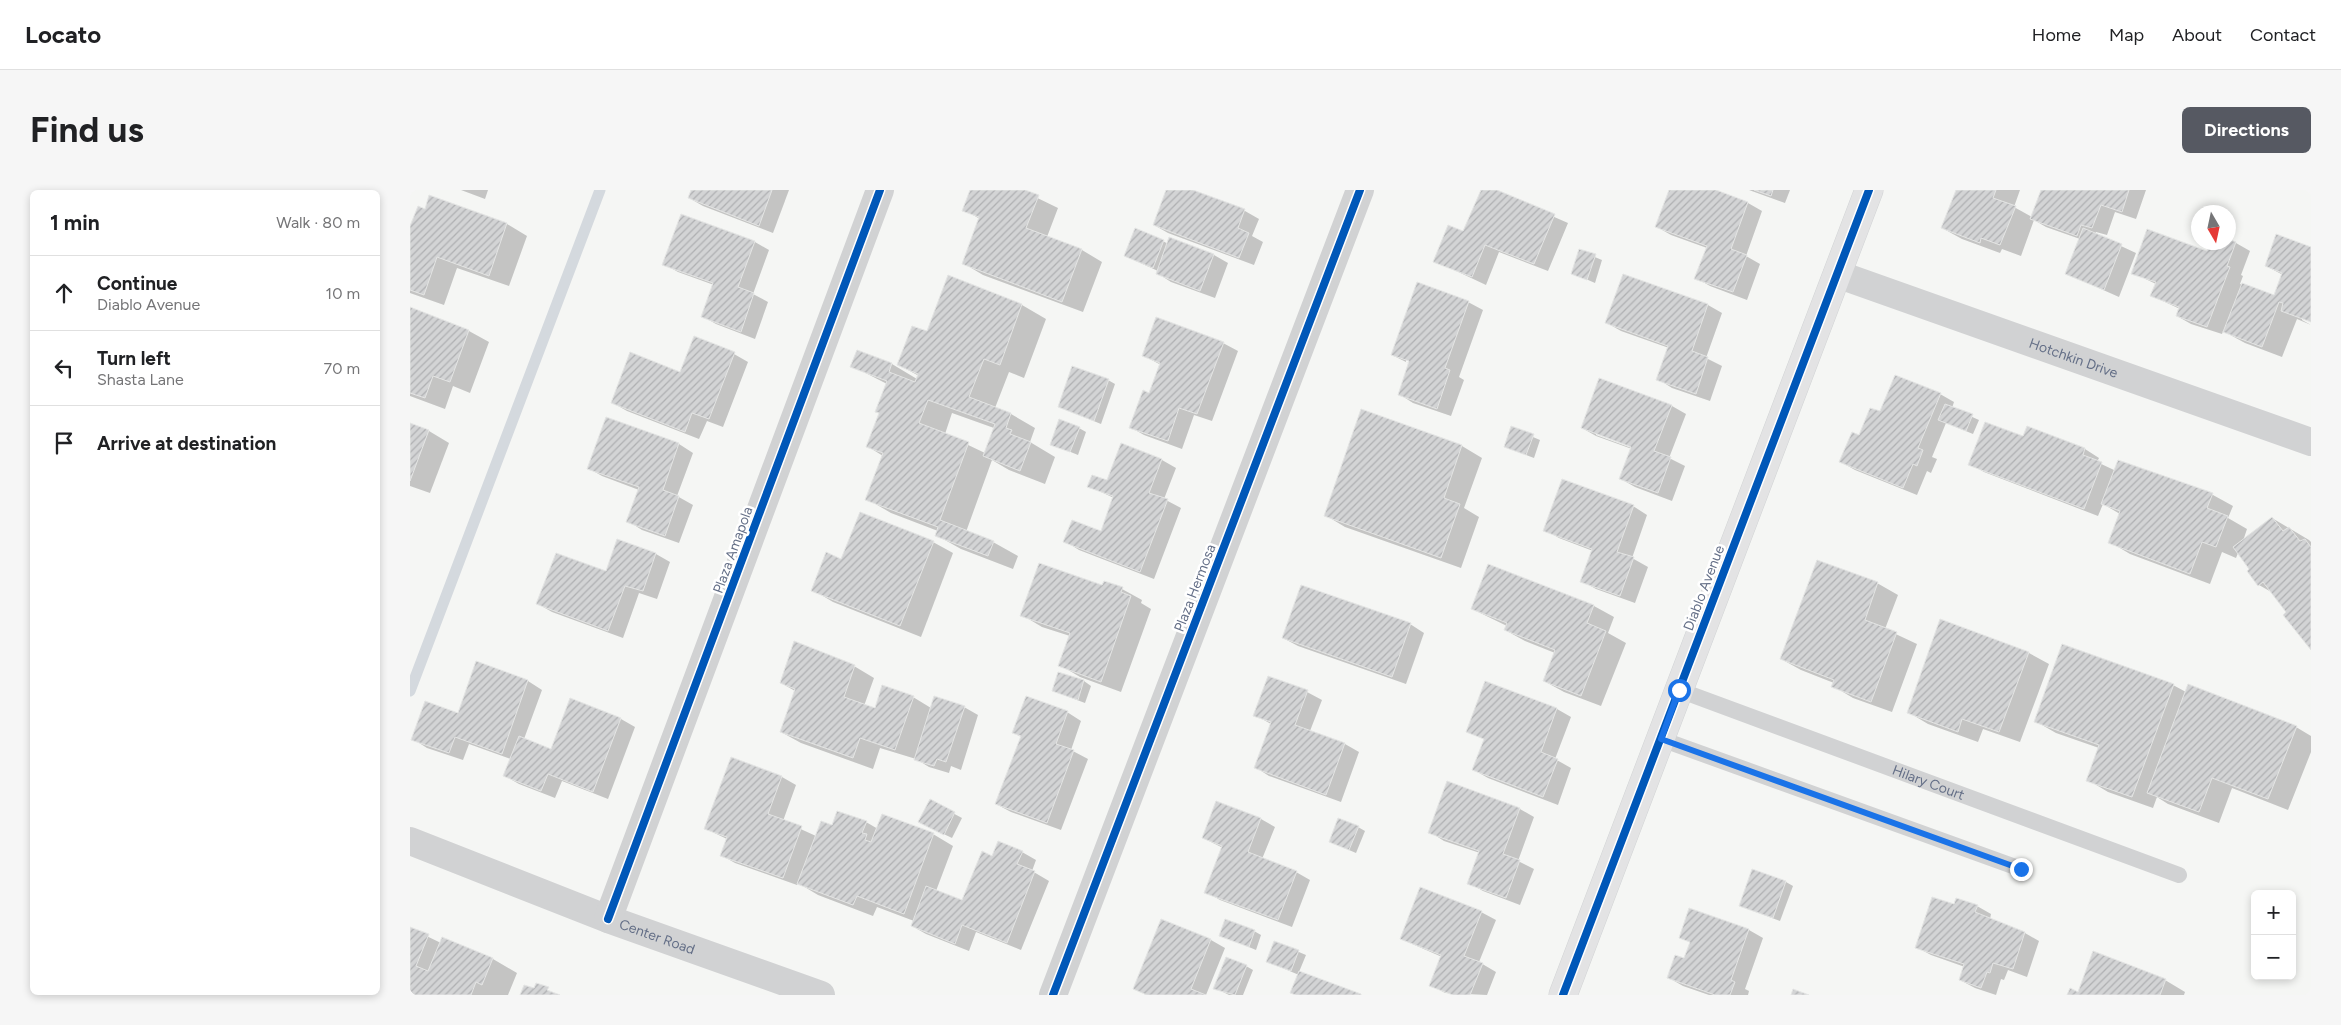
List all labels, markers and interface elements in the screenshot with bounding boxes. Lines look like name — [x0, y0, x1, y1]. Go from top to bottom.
text: Locato — [25, 20, 101, 49]
text: Home — [2032, 24, 2081, 46]
text: Map — [2109, 24, 2144, 46]
text: About — [2172, 24, 2222, 46]
text: Contact — [2250, 24, 2316, 46]
button: Directions — [2182, 107, 2311, 153]
text: Find us — [30, 109, 144, 151]
north arrow — [2191, 205, 2236, 250]
text: 1 min — [50, 210, 100, 235]
text: Walk · 80 m — [276, 213, 360, 232]
text: Continue — [97, 272, 177, 295]
icon: ahead — [50, 279, 78, 307]
text: 10 m — [326, 284, 360, 303]
text: Diablo Avenue — [97, 295, 200, 314]
street label: Hotchkin Drive — [2027, 334, 2121, 382]
text: Turn left — [97, 347, 171, 370]
icon: left — [50, 354, 78, 382]
text: 70 m — [324, 359, 360, 378]
text: Shasta Lane — [97, 370, 184, 389]
icon: arrive — [50, 429, 78, 457]
text: Arrive at destination — [97, 432, 276, 455]
street label: Plaza Amapola — [709, 504, 757, 596]
street label: Plaza Hermosa — [1171, 542, 1219, 634]
street label: Diablo Avenue — [1680, 543, 1728, 633]
route start — [1668, 679, 1691, 702]
street label: Hilary Court — [1890, 761, 1967, 803]
route end — [2010, 858, 2033, 881]
map controls — [2251, 890, 2296, 980]
button: + — [2251, 890, 2296, 935]
street label: Center Road — [617, 915, 697, 958]
button: − — [2251, 935, 2296, 980]

